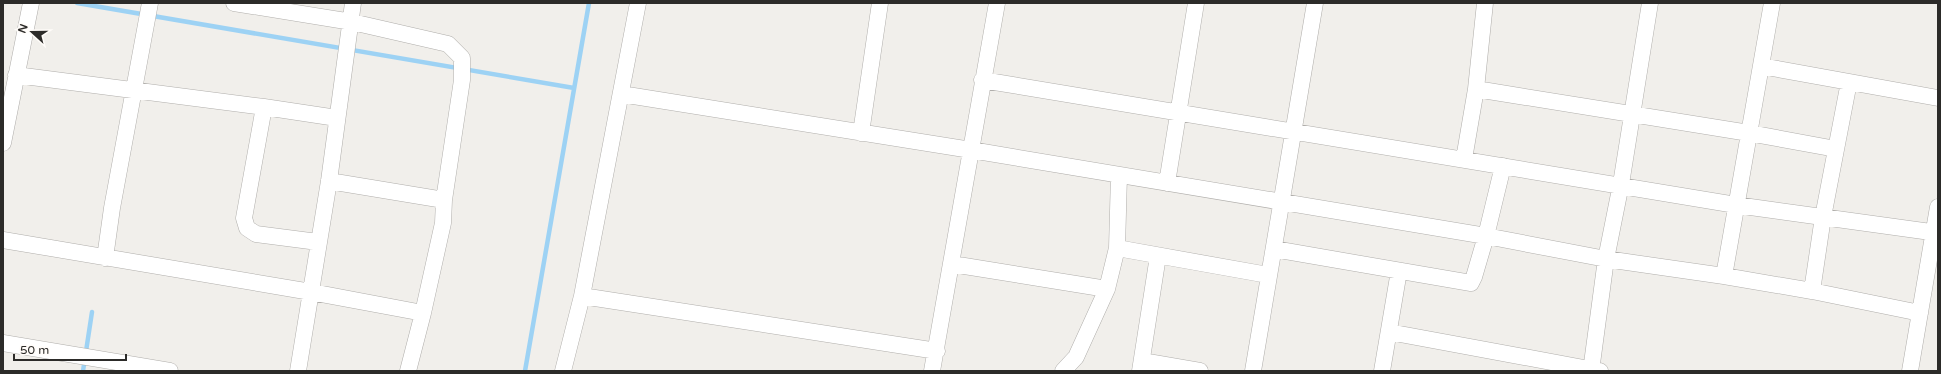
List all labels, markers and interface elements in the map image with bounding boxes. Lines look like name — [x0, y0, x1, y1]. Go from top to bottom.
north arrow — [12, 12, 52, 52]
text: N — [15, 22, 31, 35]
scale bar — [14, 336, 126, 362]
text: 50 m — [20, 343, 49, 357]

